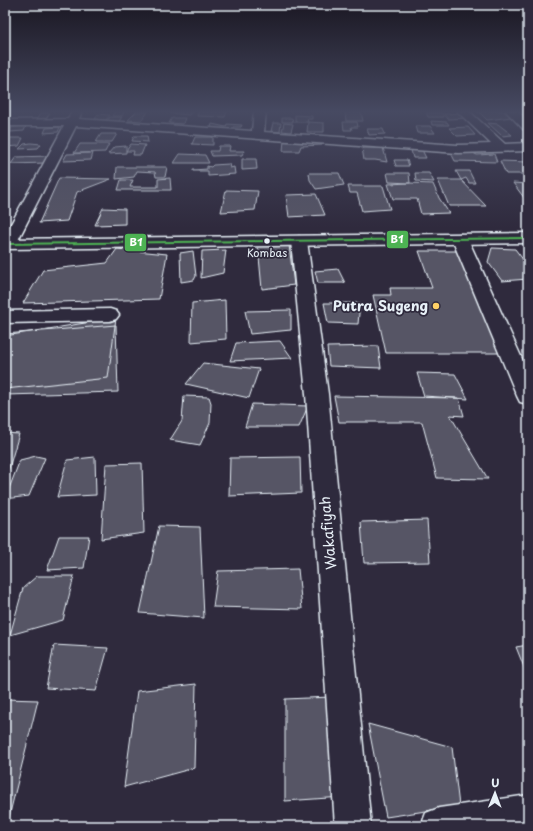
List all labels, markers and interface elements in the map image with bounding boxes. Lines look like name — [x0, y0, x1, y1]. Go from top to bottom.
line badge: B1 — [386, 230, 409, 249]
text: B1 — [391, 230, 403, 247]
line badge: B1 — [124, 233, 147, 252]
text: B1 — [130, 233, 142, 250]
marker: Kombas — [262, 236, 272, 246]
place label: Kombas — [247, 244, 287, 261]
place label: Putra Sugeng — [333, 295, 428, 316]
marker: Putra Sugeng — [431, 301, 441, 311]
street label: Wakafiyah — [314, 495, 341, 571]
north arrow — [475, 773, 515, 813]
text: U — [491, 774, 500, 791]

